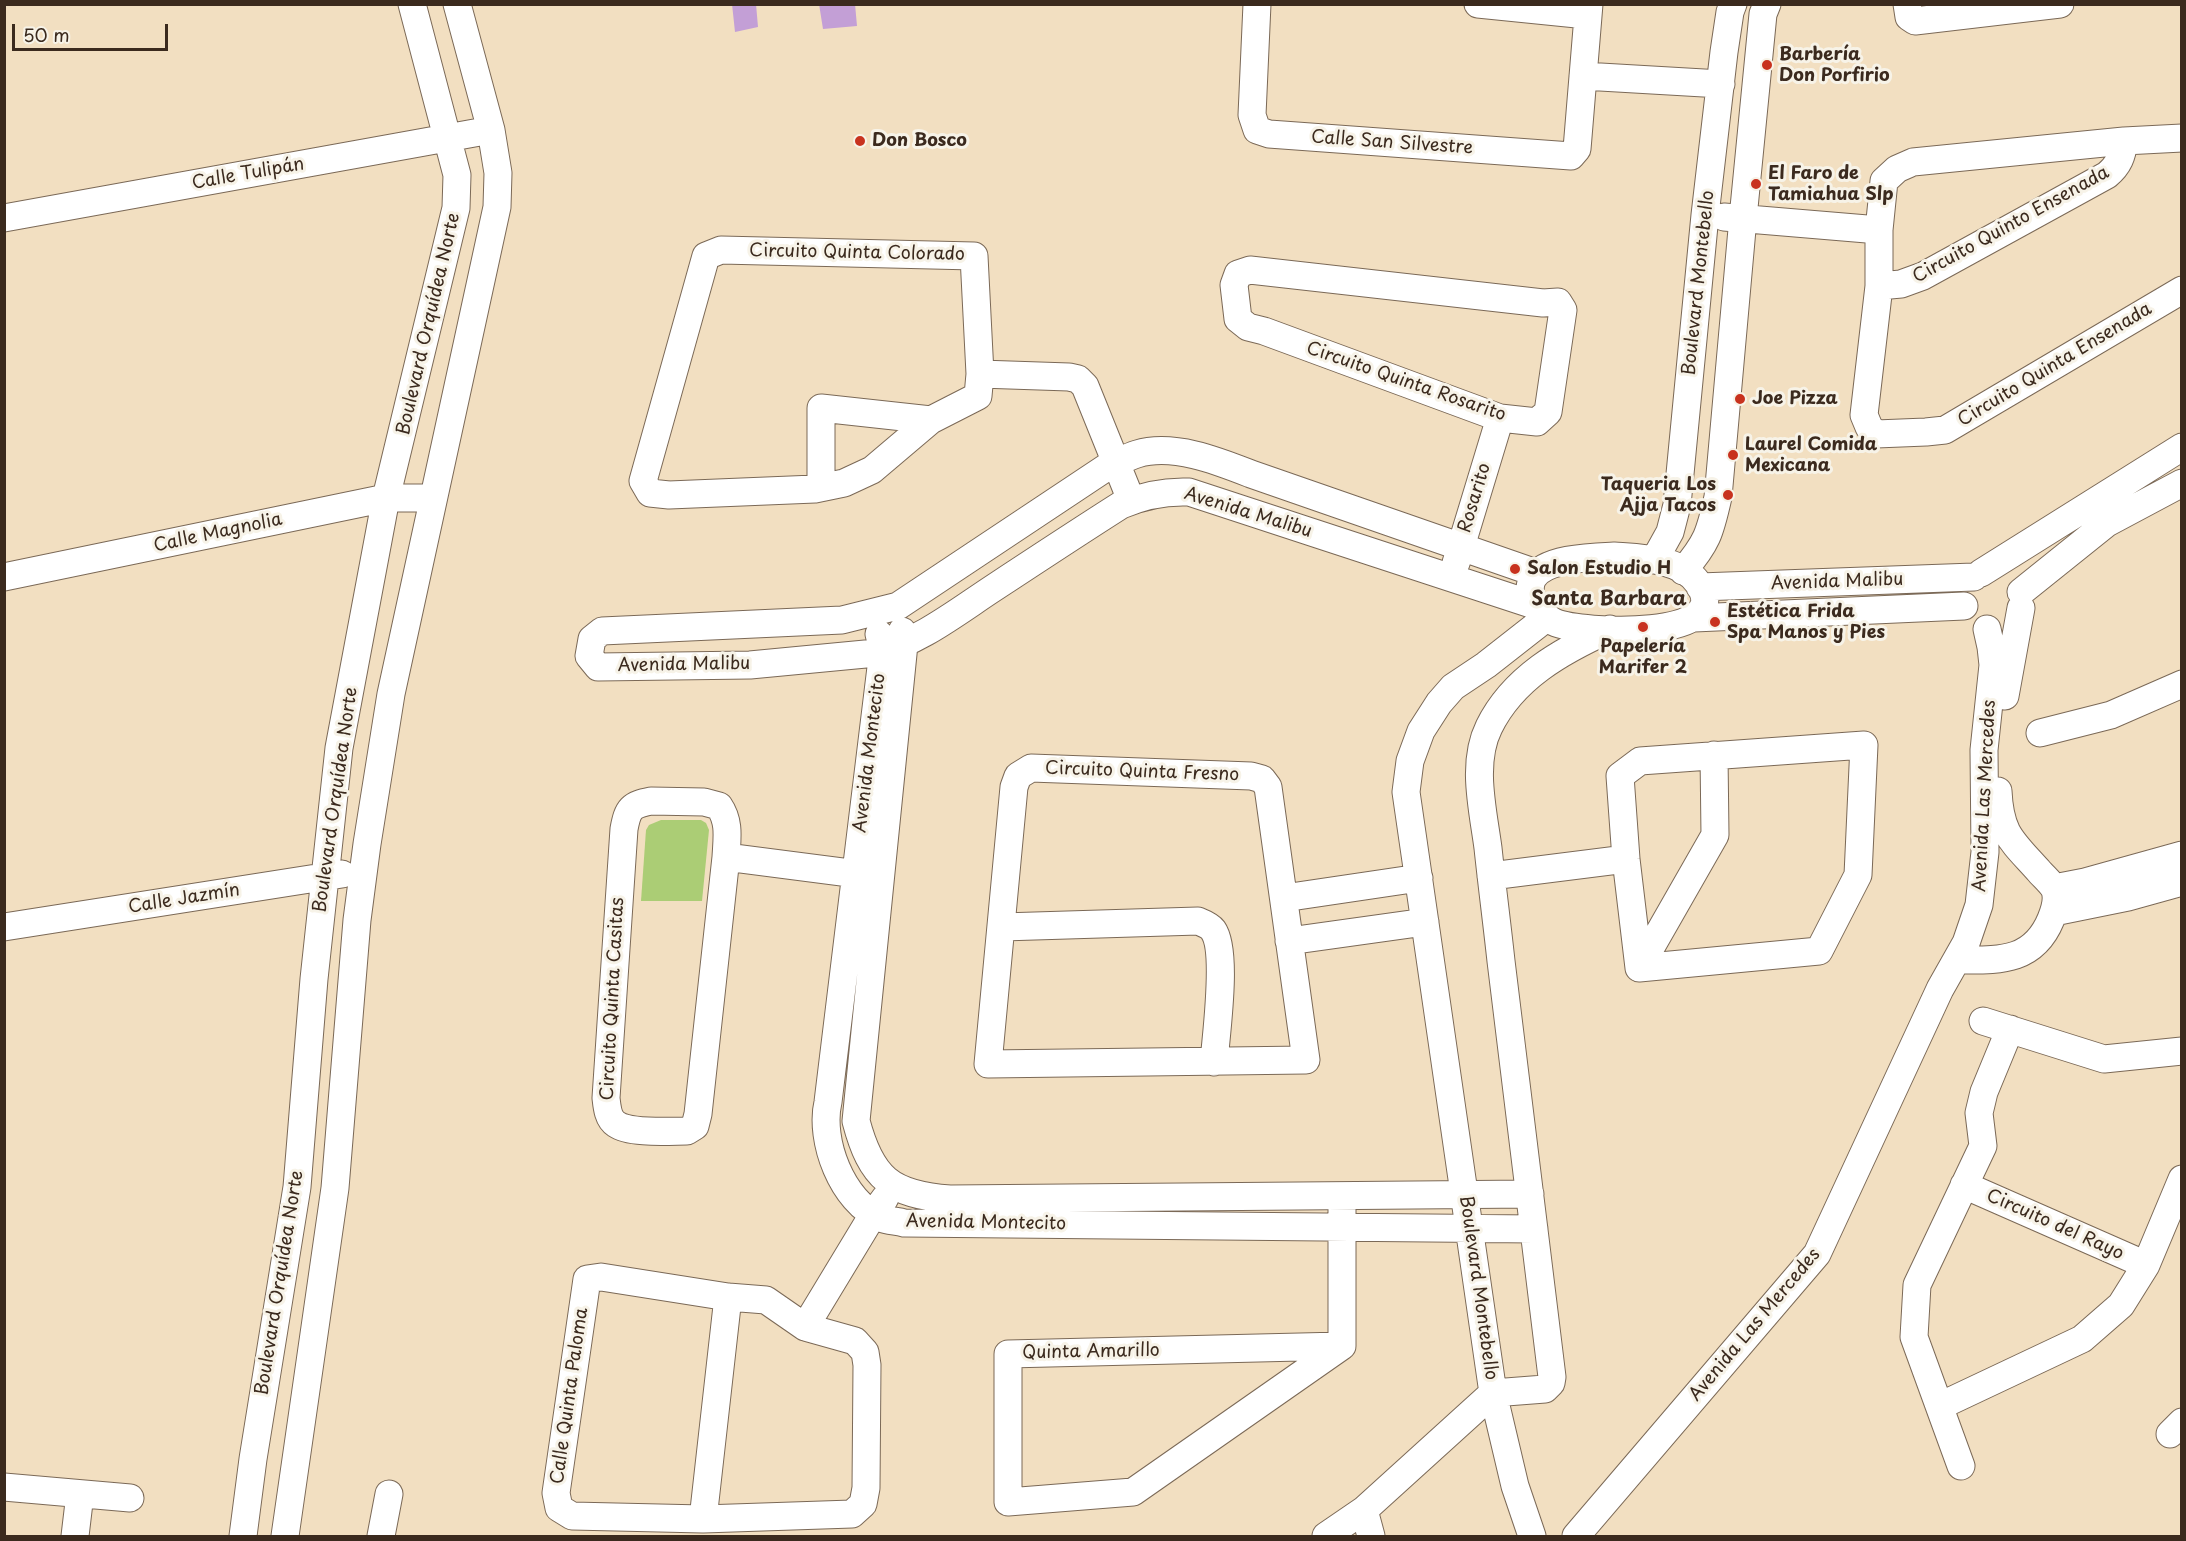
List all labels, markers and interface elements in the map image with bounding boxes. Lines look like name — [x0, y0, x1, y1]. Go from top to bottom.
scale bar — [15, 12, 171, 50]
text: 50 m — [23, 21, 70, 48]
place label: Barbería Don Porfirio — [1779, 44, 1890, 86]
marker: Barbería Don Porfirio — [1760, 58, 1774, 72]
street label: Calle San Silvestre — [1310, 127, 1474, 159]
place label: Don Bosco — [872, 130, 967, 152]
marker: Don Bosco — [853, 134, 867, 148]
street label: Calle Tulipán — [190, 154, 306, 194]
street label: Circuito Quinto Ensenada — [1909, 162, 2113, 288]
place label: El Faro de Tamiahua Slp — [1768, 163, 1893, 206]
marker: El Faro de Tamiahua Slp — [1749, 177, 1763, 191]
street label: Boulevard Montebello — [1679, 189, 1719, 377]
street label: Boulevard Orquídea Norte — [393, 211, 465, 437]
street label: Circuito Quinta Colorado — [749, 240, 965, 266]
street label: Circuito Quinta Ensenada — [1954, 299, 2156, 431]
street label: Circuito Quinta Rosarito — [1303, 338, 1509, 426]
place label: Joe Pizza — [1752, 388, 1838, 410]
marker: Joe Pizza — [1733, 392, 1747, 406]
place label: Laurel Comida Mexicana — [1745, 434, 1877, 476]
marker: Laurel Comida Mexicana — [1726, 448, 1740, 462]
street label: Rosarito — [1454, 461, 1496, 535]
place label: Taqueria Los Ajja Tacos — [1601, 474, 1716, 516]
street label: Avenida Malibu — [1181, 483, 1315, 543]
marker: Taqueria Los Ajja Tacos — [1721, 488, 1735, 502]
street label: Calle Magnolia — [152, 509, 284, 557]
place label: Salon Estudio H — [1527, 558, 1671, 580]
marker: Salon Estudio H — [1508, 562, 1522, 576]
street label: Avenida Malibu — [1770, 569, 1904, 595]
district label: Santa Barbara — [1531, 587, 1687, 611]
place label: Estética Frida Spa Manos y Pies — [1727, 601, 1885, 644]
marker: Estética Frida Spa Manos y Pies — [1708, 615, 1722, 629]
marker: Papelería Marifer 2 — [1636, 620, 1650, 634]
place label: Papelería Marifer 2 — [1599, 636, 1687, 678]
street label: Avenida Malibu — [618, 653, 750, 677]
street label: Avenida Montecito — [850, 672, 890, 834]
street label: Boulevard Orquídea Norte — [309, 686, 363, 914]
street label: Avenida Las Mercedes — [1969, 699, 2001, 893]
street label: Circuito Quinta Fresno — [1044, 758, 1240, 786]
street label: Calle Jazmín — [127, 880, 241, 918]
street label: Circuito Quinta Casitas — [597, 897, 629, 1101]
street label: Boulevard Orquídea Norte — [252, 1169, 308, 1397]
street label: Circuito del Rayo — [1983, 1185, 2127, 1265]
street label: Boulevard Montebello — [1454, 1194, 1502, 1382]
street label: Avenida Montecito — [906, 1211, 1066, 1235]
street label: Avenida Las Mercedes — [1685, 1244, 1825, 1406]
street label: Calle Quinta Paloma — [547, 1306, 593, 1486]
street label: Quinta Amarillo — [1022, 1340, 1160, 1364]

